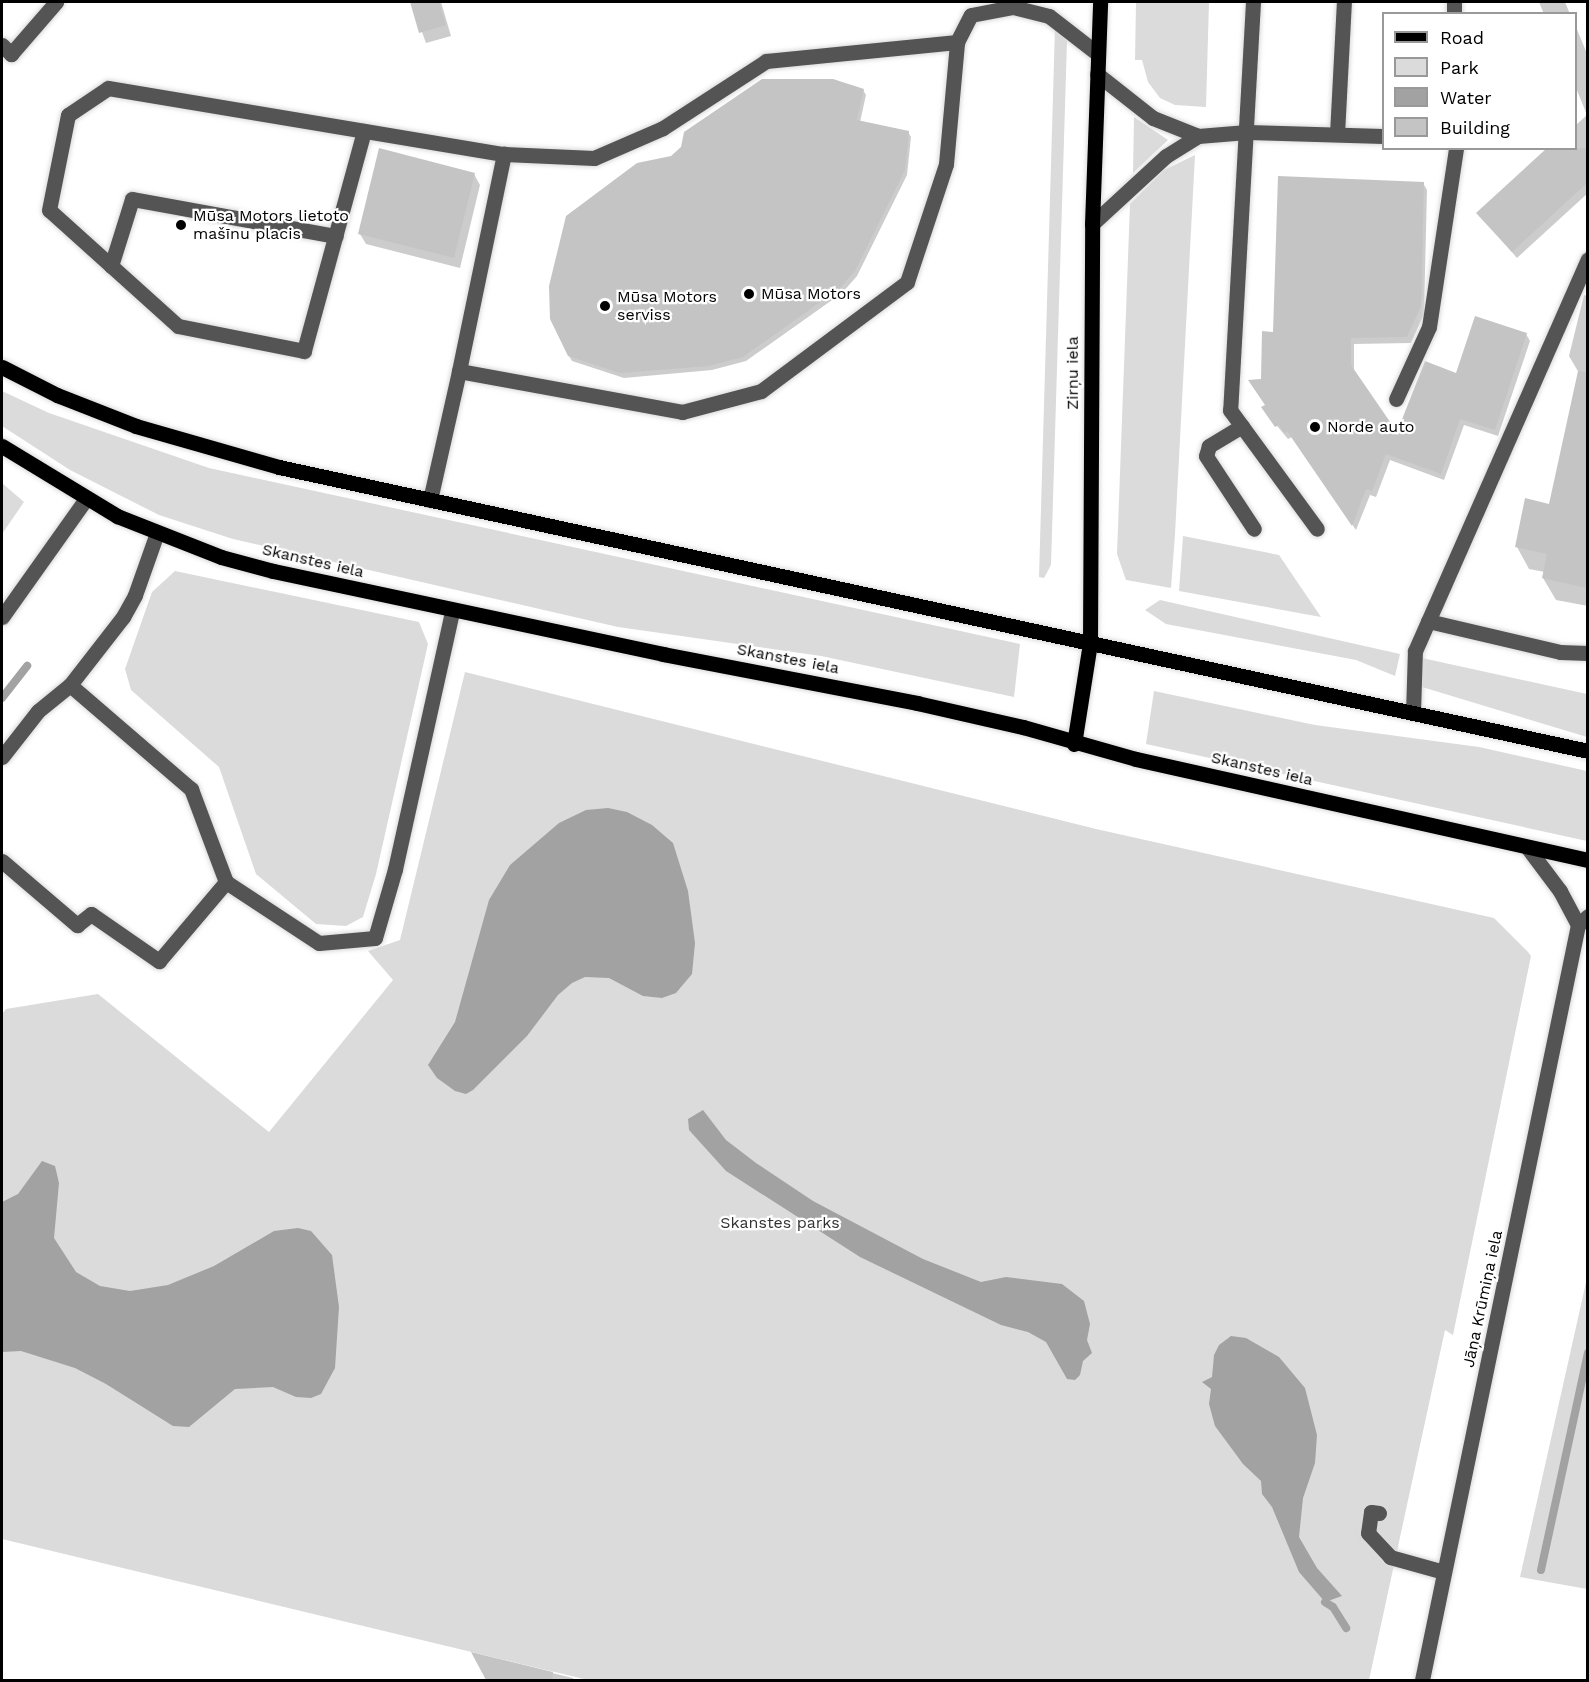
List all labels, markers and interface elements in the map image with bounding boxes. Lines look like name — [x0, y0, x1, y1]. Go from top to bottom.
legend — [1382, 12, 1577, 150]
text: Road — [1440, 27, 1484, 48]
text: Park — [1440, 57, 1479, 78]
text: Water — [1440, 87, 1492, 108]
text: Building — [1440, 117, 1510, 138]
place label: Mūsa Motors lietoto mašīnu placis — [193, 206, 349, 244]
marker: Mūsa Motors lietoto mašīnu placis — [174, 218, 188, 232]
place label: Mūsa Motors — [761, 284, 861, 304]
place label: Mūsa Motors serviss — [617, 287, 717, 325]
marker: Mūsa Motors — [742, 287, 756, 301]
marker: Mūsa Motors serviss — [598, 299, 612, 313]
street label: Zirņu iela — [1063, 336, 1083, 410]
place label: Norde auto — [1327, 417, 1414, 437]
marker: Norde auto — [1308, 420, 1322, 434]
street label: Skanstes iela — [260, 540, 366, 582]
street label: Skanstes iela — [735, 640, 841, 678]
street label: Skanstes iela — [1209, 748, 1315, 790]
park label: Skanstes parks — [720, 1213, 840, 1233]
street label: Jāņa Krūmiņa iela — [1459, 1228, 1507, 1370]

